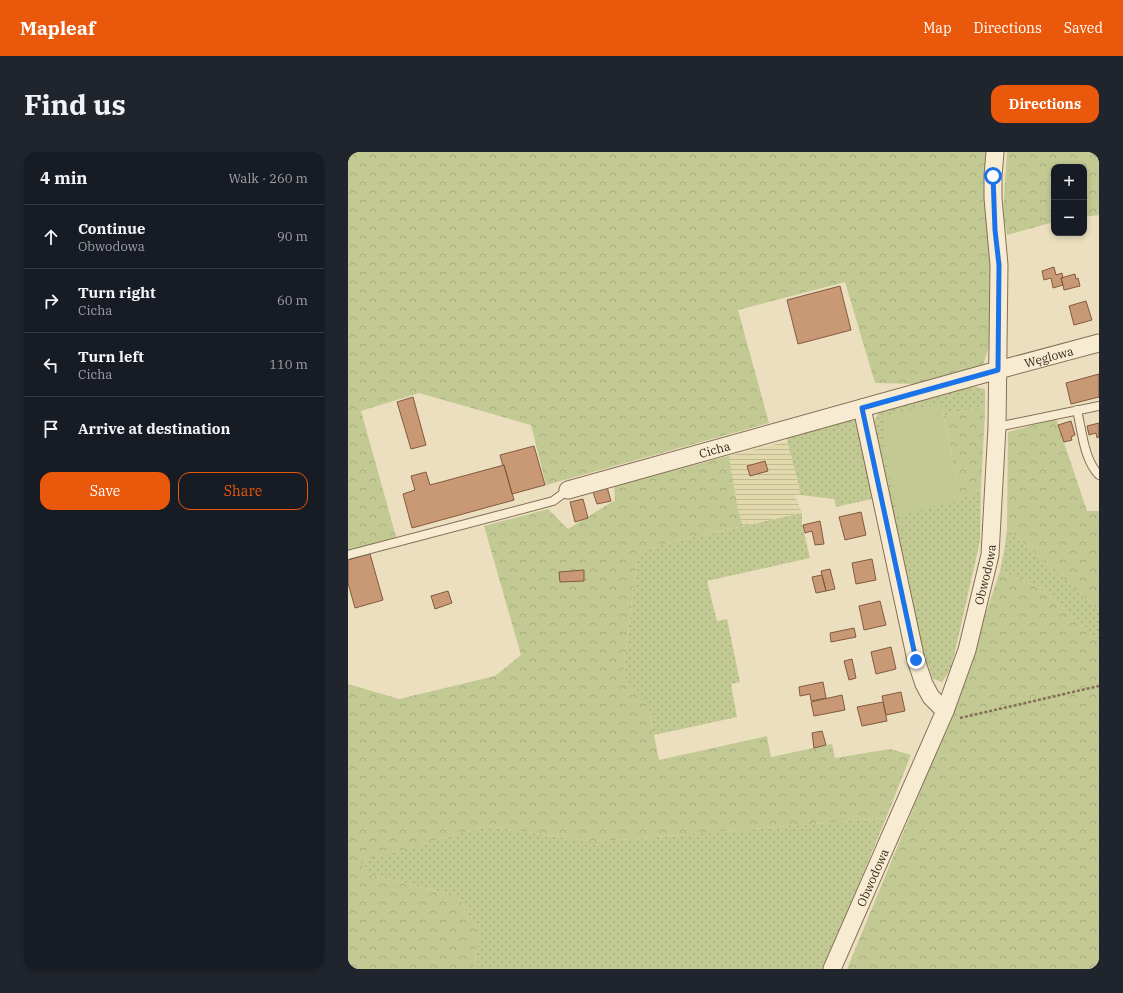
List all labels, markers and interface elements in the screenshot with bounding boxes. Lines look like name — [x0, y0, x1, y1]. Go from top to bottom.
text: Mapleaf — [20, 16, 95, 40]
text: Map — [923, 19, 952, 37]
text: Directions — [974, 19, 1042, 37]
text: Saved — [1064, 19, 1103, 37]
button: Directions — [991, 85, 1099, 123]
text: Find us — [24, 86, 126, 123]
map controls — [1051, 164, 1087, 236]
button: + — [1051, 164, 1087, 200]
text: 4 min — [40, 167, 88, 189]
route start — [984, 167, 1002, 185]
text: Walk · 260 m — [229, 170, 308, 187]
button: − — [1051, 200, 1087, 236]
text: Continue — [78, 219, 145, 238]
icon: ahead — [40, 226, 62, 248]
text: 90 m — [277, 228, 308, 245]
text: Obwodowa — [78, 238, 145, 255]
text: Turn right — [78, 283, 156, 302]
icon: right — [40, 290, 62, 312]
text: 60 m — [277, 292, 308, 309]
text: Cicha — [78, 302, 112, 319]
street label: Węglowa — [1023, 343, 1075, 370]
text: Turn left — [78, 347, 144, 366]
icon: left — [40, 354, 62, 376]
text: 110 m — [269, 356, 308, 373]
text: Cicha — [78, 366, 112, 383]
icon: arrive — [40, 418, 62, 440]
text: Arrive at destination — [78, 419, 230, 438]
street label: Cicha — [697, 438, 732, 461]
button: Save — [40, 472, 170, 510]
button: Share — [178, 472, 308, 510]
street label: Obwodowa — [971, 544, 998, 606]
route end — [907, 651, 925, 669]
street label: Obwodowa — [853, 846, 892, 909]

